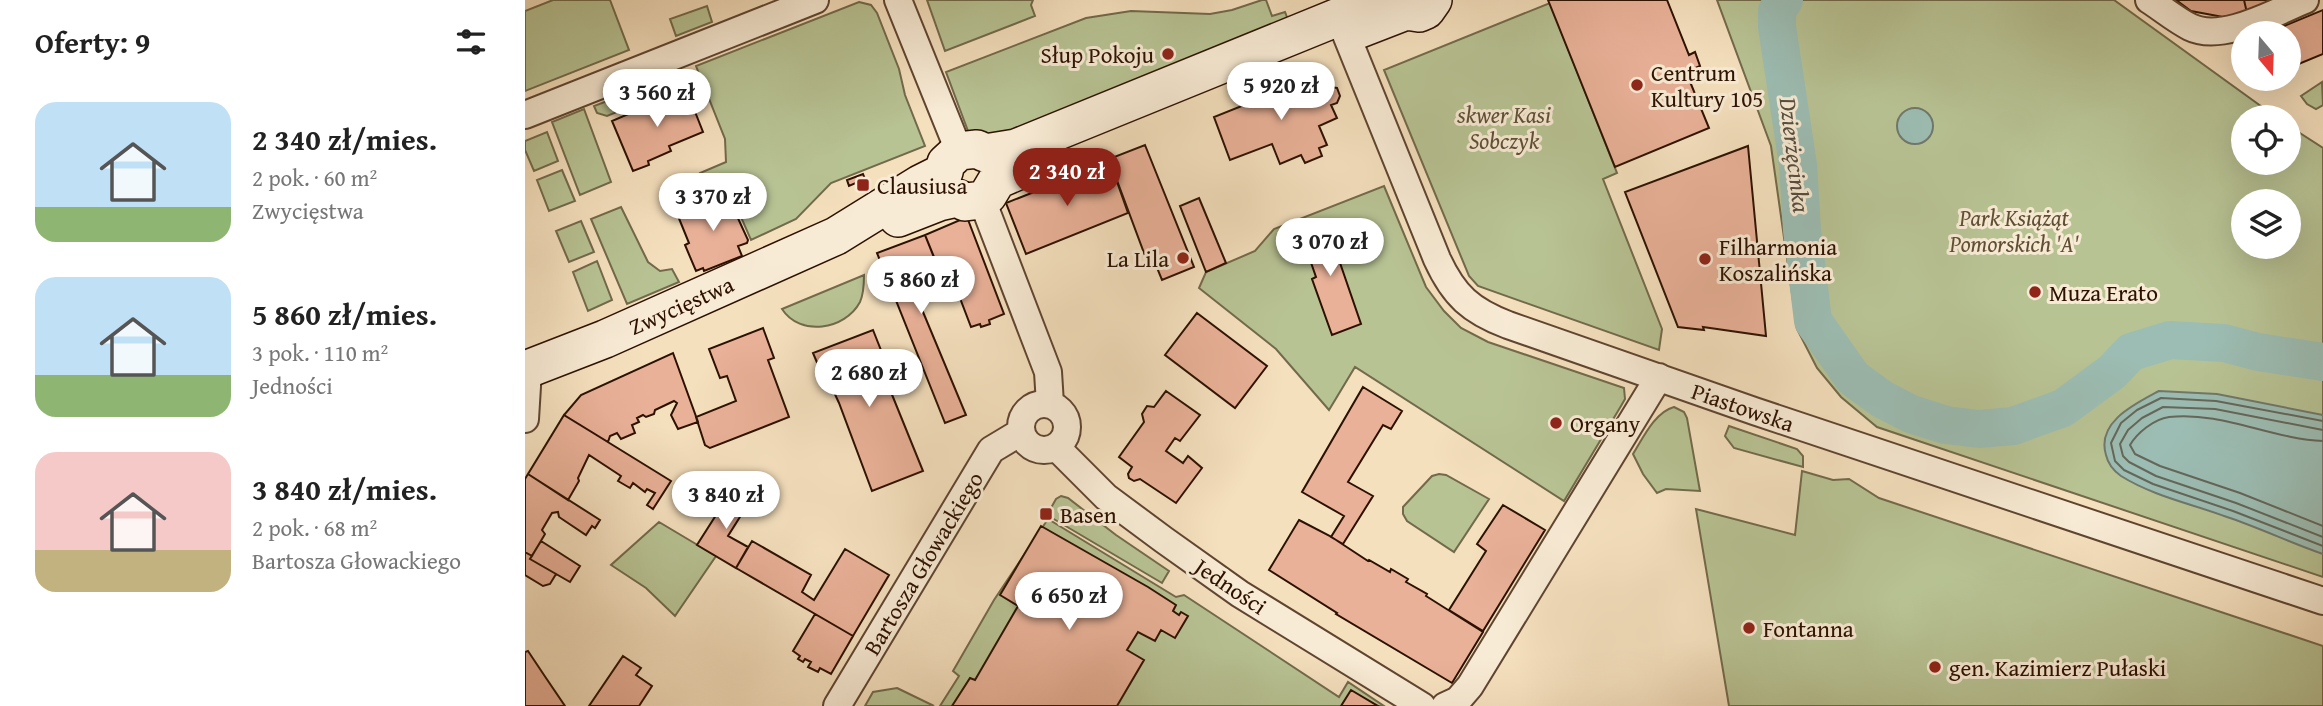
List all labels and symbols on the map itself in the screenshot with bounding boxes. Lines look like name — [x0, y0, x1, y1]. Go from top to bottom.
north arrow — [2231, 21, 2301, 91]
place label: Słup Pokoju — [1040, 38, 1155, 71]
marker: Słup Pokoju — [1160, 46, 1176, 62]
place label: Centrum Kultury 105 — [1651, 56, 1763, 115]
pin: 5 920 zł — [1209, 62, 1353, 122]
pin: 3 560 zł — [585, 69, 729, 129]
marker: Centrum Kultury 105 — [1629, 77, 1645, 93]
water label: Dzierżęcinka — [1770, 94, 1819, 215]
park label: skwer Kasi Sobczyk — [1456, 98, 1551, 157]
pin: 2 340 zł — [995, 148, 1139, 208]
place label: Clausiusa — [877, 169, 967, 202]
pin: 3 370 zł — [641, 174, 785, 233]
marker: Clausiusa — [855, 177, 871, 193]
park label: Park Książąt Pomorskich 'A' — [1949, 201, 2079, 260]
pin: 3 070 zł — [1258, 218, 1402, 278]
place label: Filharmonia Koszalińska — [1719, 230, 1837, 289]
place label: La Lila — [1107, 242, 1169, 275]
marker: La Lila — [1175, 250, 1191, 266]
marker: Filharmonia Koszalińska — [1697, 251, 1713, 267]
pin: 5 860 zł — [849, 256, 993, 316]
street label: Zwycięstwa — [623, 267, 739, 343]
place label: Muza Erato — [2049, 276, 2158, 309]
marker: Muza Erato — [2027, 284, 2043, 300]
pin: 2 680 zł — [797, 350, 941, 409]
street label: Piastowska — [1687, 374, 1799, 440]
place label: Organy — [1570, 407, 1641, 440]
marker: Organy — [1548, 415, 1564, 431]
street label: Bartosza Głowackiego — [855, 465, 991, 661]
pin: 3 840 zł — [654, 472, 798, 531]
place label: Basen — [1060, 498, 1117, 531]
marker: Basen — [1038, 506, 1054, 522]
street label: Jedności — [1186, 548, 1274, 622]
pin: 6 650 zł — [997, 572, 1141, 632]
place label: Fontanna — [1763, 612, 1854, 645]
marker: Fontanna — [1741, 620, 1757, 636]
place label: gen. Kazimierz Pułaski — [1949, 651, 2166, 684]
marker: gen. Kazimierz Pułaski — [1927, 659, 1943, 675]

